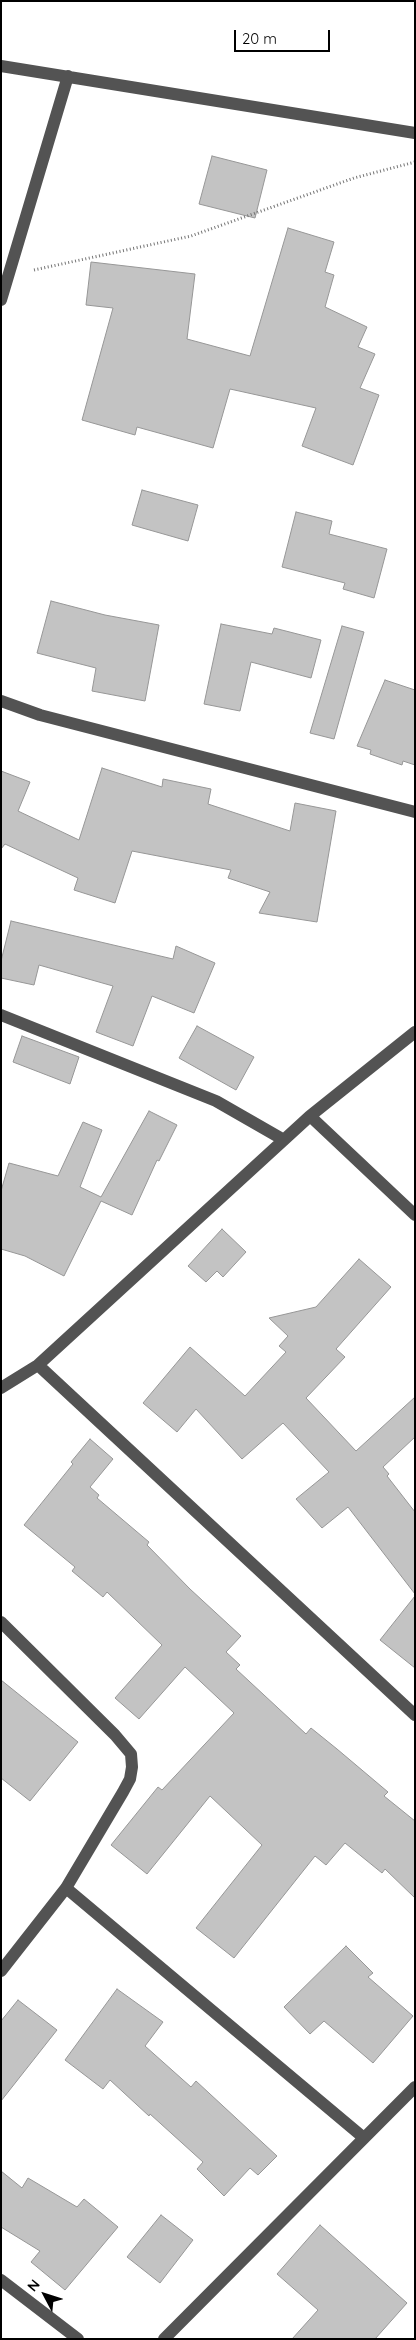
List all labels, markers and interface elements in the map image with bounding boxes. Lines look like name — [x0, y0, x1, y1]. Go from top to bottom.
scale bar — [236, 20, 332, 52]
text: 20 m — [242, 29, 277, 48]
north arrow — [20, 2270, 70, 2320]
text: N — [23, 2276, 44, 2295]

